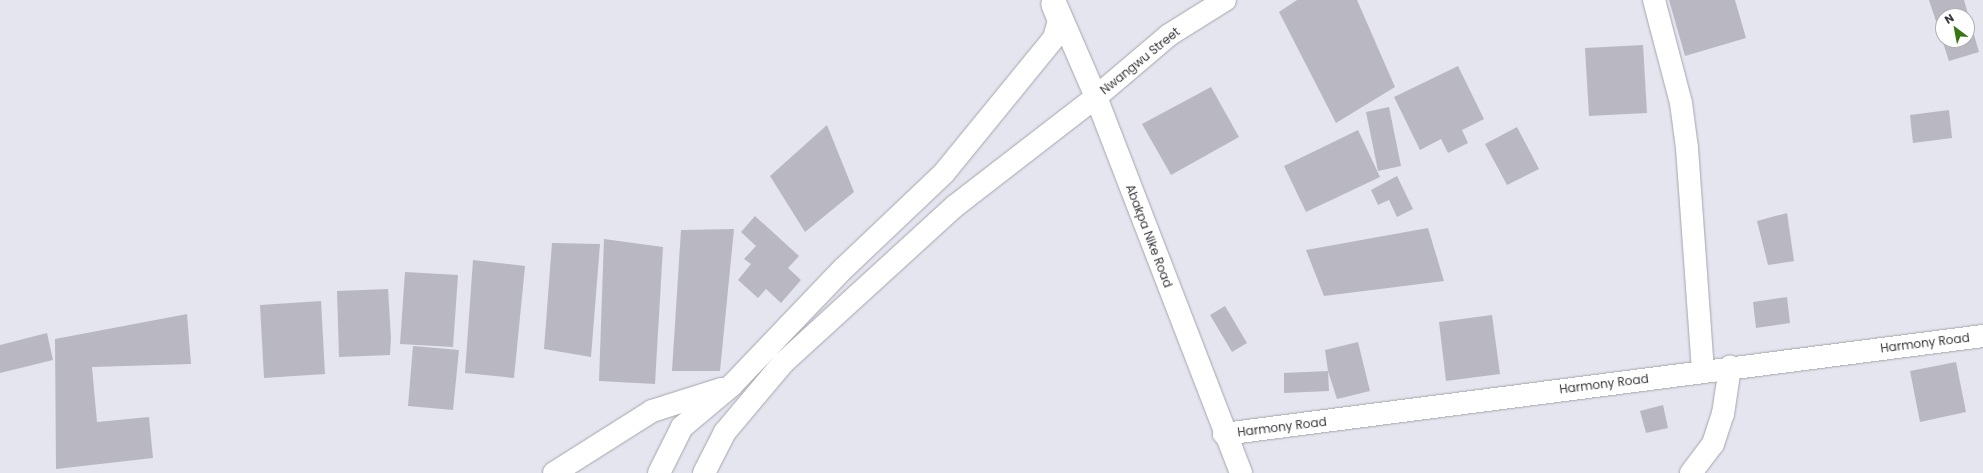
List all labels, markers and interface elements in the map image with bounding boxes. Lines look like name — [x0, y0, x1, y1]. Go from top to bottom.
north arrow — [1935, 8, 1975, 48]
text: N — [1941, 10, 1957, 28]
street label: Nwangwu Street — [1097, 25, 1183, 97]
street label: Abakpa Nike Road — [1123, 182, 1175, 290]
street label: Harmony Road — [1880, 330, 1970, 356]
street label: Harmony Road — [1559, 371, 1649, 397]
street label: Harmony Road — [1237, 414, 1327, 440]

